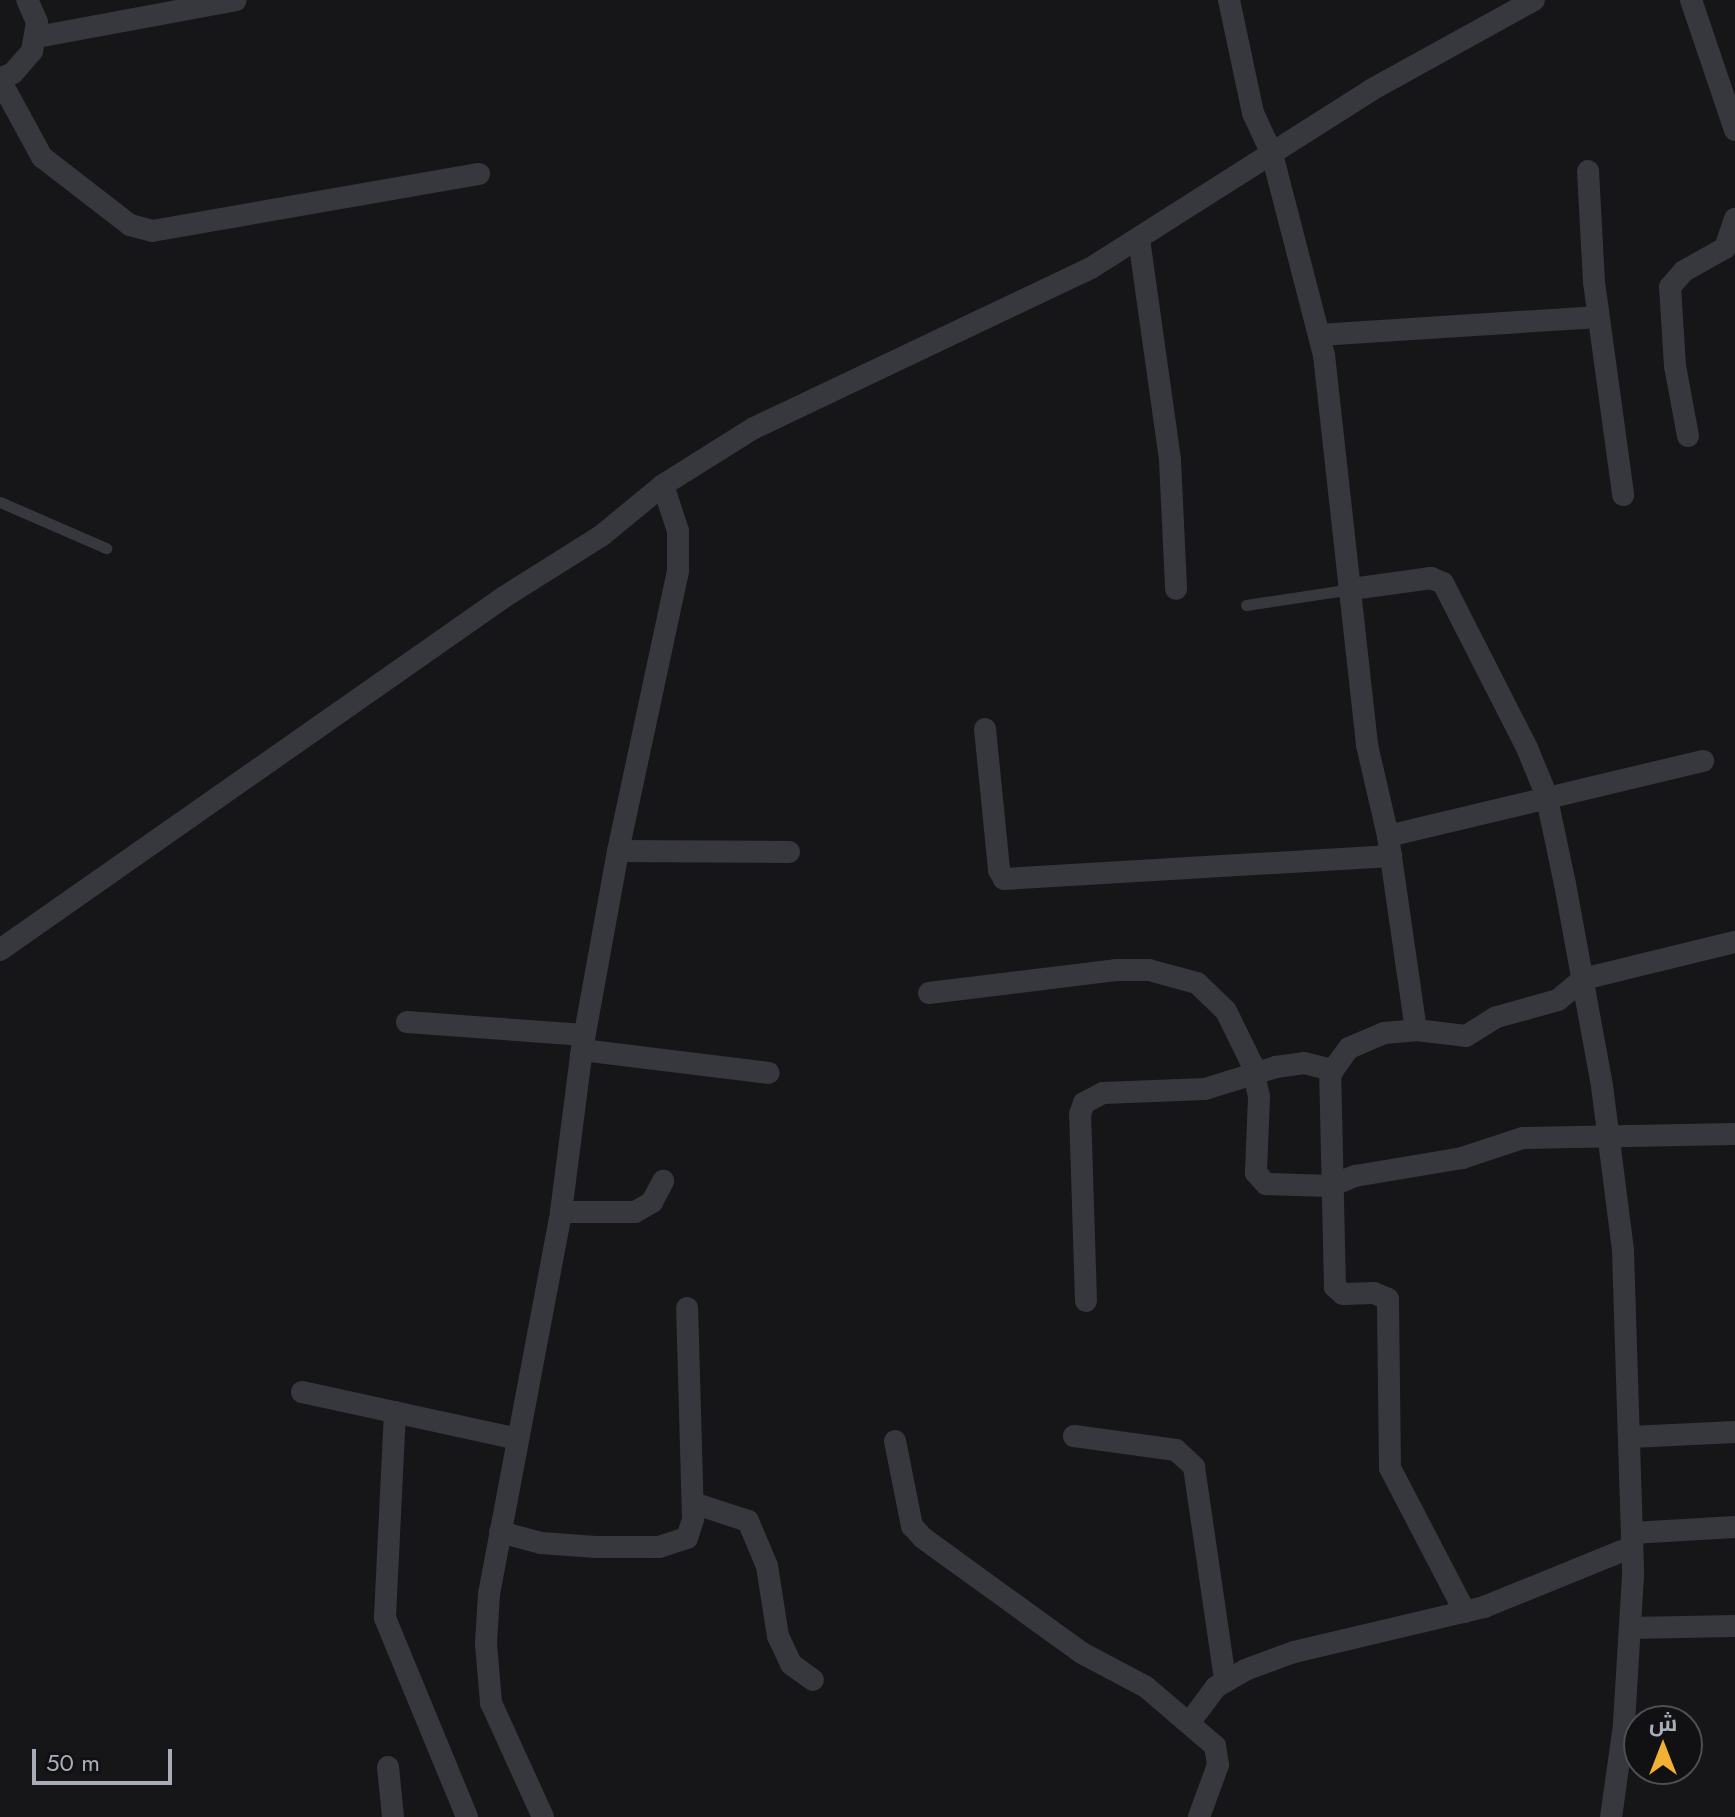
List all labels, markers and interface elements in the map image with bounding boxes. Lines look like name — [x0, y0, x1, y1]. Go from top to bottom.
north arrow — [1623, 1705, 1703, 1785]
text: ش — [1649, 1707, 1677, 1739]
scale bar — [36, 1733, 176, 1783]
text: 50 m — [46, 1745, 100, 1780]

